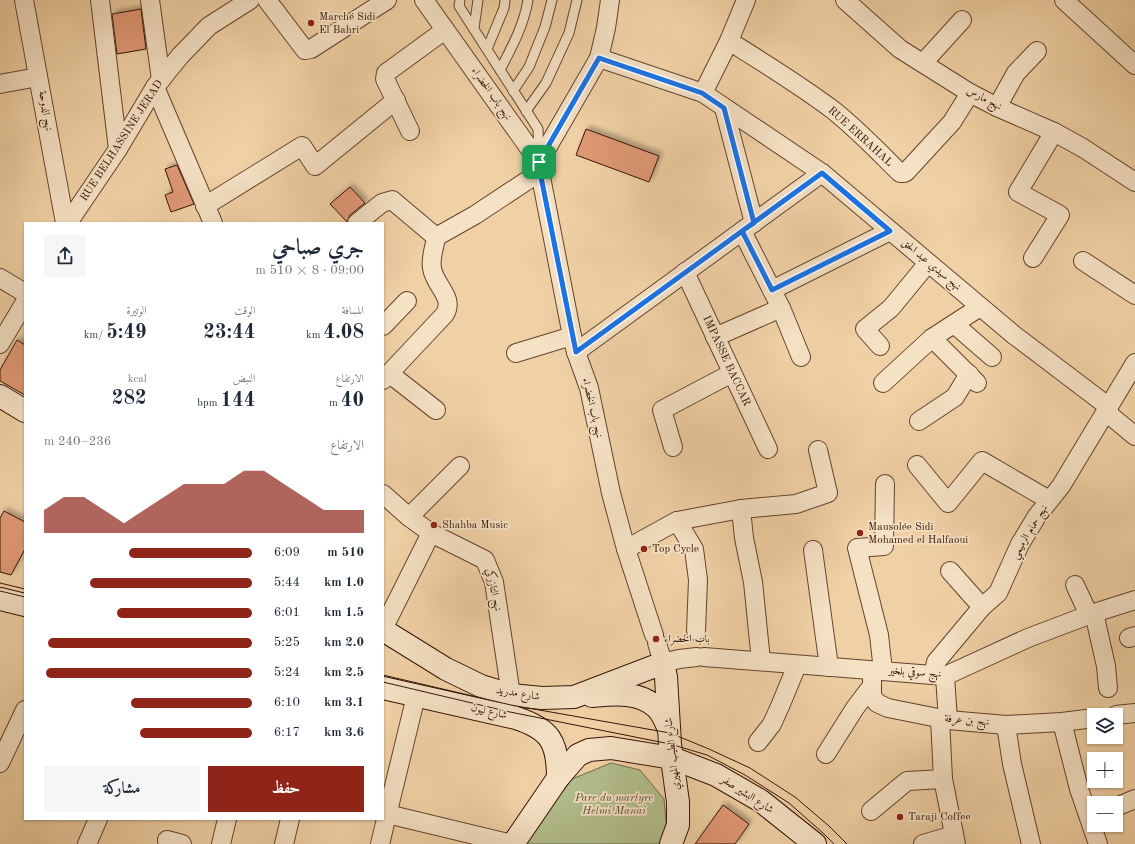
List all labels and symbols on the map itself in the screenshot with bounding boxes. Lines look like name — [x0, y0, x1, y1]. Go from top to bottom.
place label: Marché Sidi El Bahri — [319, 12, 376, 36]
marker: Marché Sidi El Bahri — [306, 18, 316, 28]
street label: نهج باب الخضراء — [466, 66, 513, 125]
street label: RUE BELHASSINE JERAD — [79, 78, 165, 203]
street label: نهج مارس — [963, 85, 1003, 116]
street label: نهج الدوحة — [32, 90, 54, 133]
street label: RUE ERRAHAL — [826, 105, 894, 169]
pin — [522, 145, 556, 179]
street label: نهج سيدي عبد الحق — [897, 237, 963, 296]
street label: IMPASSE BACCAR — [700, 314, 752, 408]
street label: نهج باب الخضراء — [576, 377, 604, 440]
street label: نهج حمام الرميمي — [1009, 502, 1054, 563]
marker: Shahba Music — [429, 520, 439, 530]
place label: Shahba Music — [442, 520, 508, 531]
place label: Mausolée Sidi Mohamed el Halfaoui — [868, 522, 968, 546]
marker: Mausolée Sidi Mohamed el Halfaoui — [855, 528, 865, 538]
marker: Top Cycle — [639, 544, 649, 554]
place label: Top Cycle — [652, 544, 699, 555]
street label: نهج التازركي — [479, 567, 506, 613]
marker: باب الخضراء — [651, 634, 661, 644]
place label: باب الخضراء — [664, 634, 709, 646]
street label: نهج سوقي بلخير — [887, 665, 942, 684]
street label: شارع مدريد — [495, 685, 541, 706]
street label: شارع ليون — [469, 702, 508, 724]
street label: نهج بن عرفة — [944, 714, 990, 732]
street label: شارع الطيب المهيري — [664, 717, 685, 791]
street label: شارع البشير صفر — [716, 773, 775, 819]
park label: Parc du martyre Helmi Manai — [574, 793, 654, 817]
marker: Taraji Coffee — [895, 812, 905, 822]
place label: Taraji Coffee — [908, 812, 970, 823]

